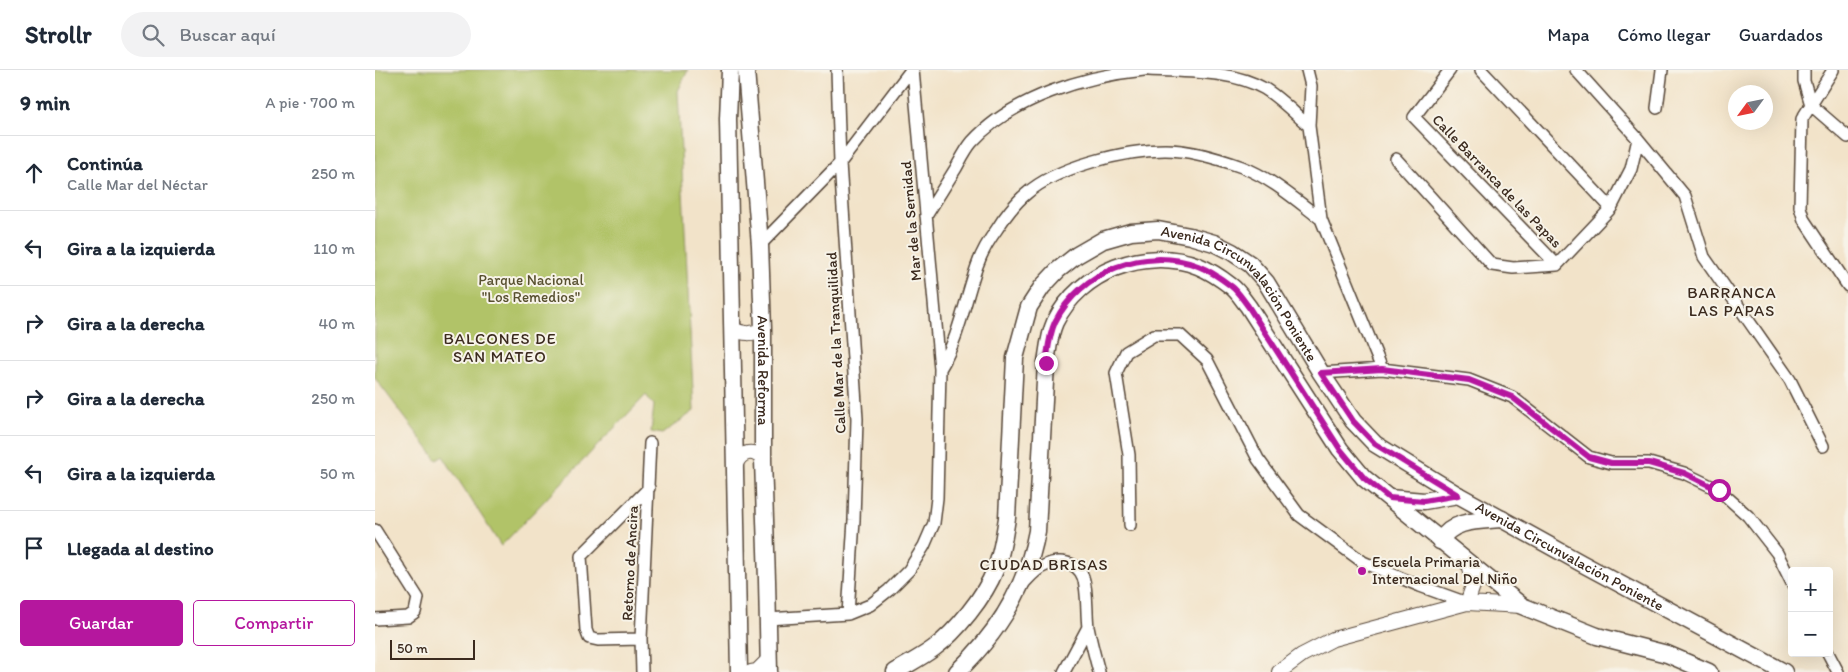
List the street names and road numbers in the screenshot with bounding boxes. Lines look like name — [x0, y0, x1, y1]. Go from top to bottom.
street label: Calle Barranca de las Papas — [1428, 110, 1566, 252]
street label: Mar de la Sernidad — [897, 159, 925, 282]
street label: Avenida Circunvalación Poniente — [1159, 222, 1321, 365]
street label: Calle Mar de la Tranquilidad — [822, 252, 850, 434]
street label: Avenida Reforma — [754, 315, 772, 426]
street label: Avenida Circunvalación Poniente — [1472, 498, 1667, 615]
street label: Retorno de Ancira — [618, 505, 642, 621]

